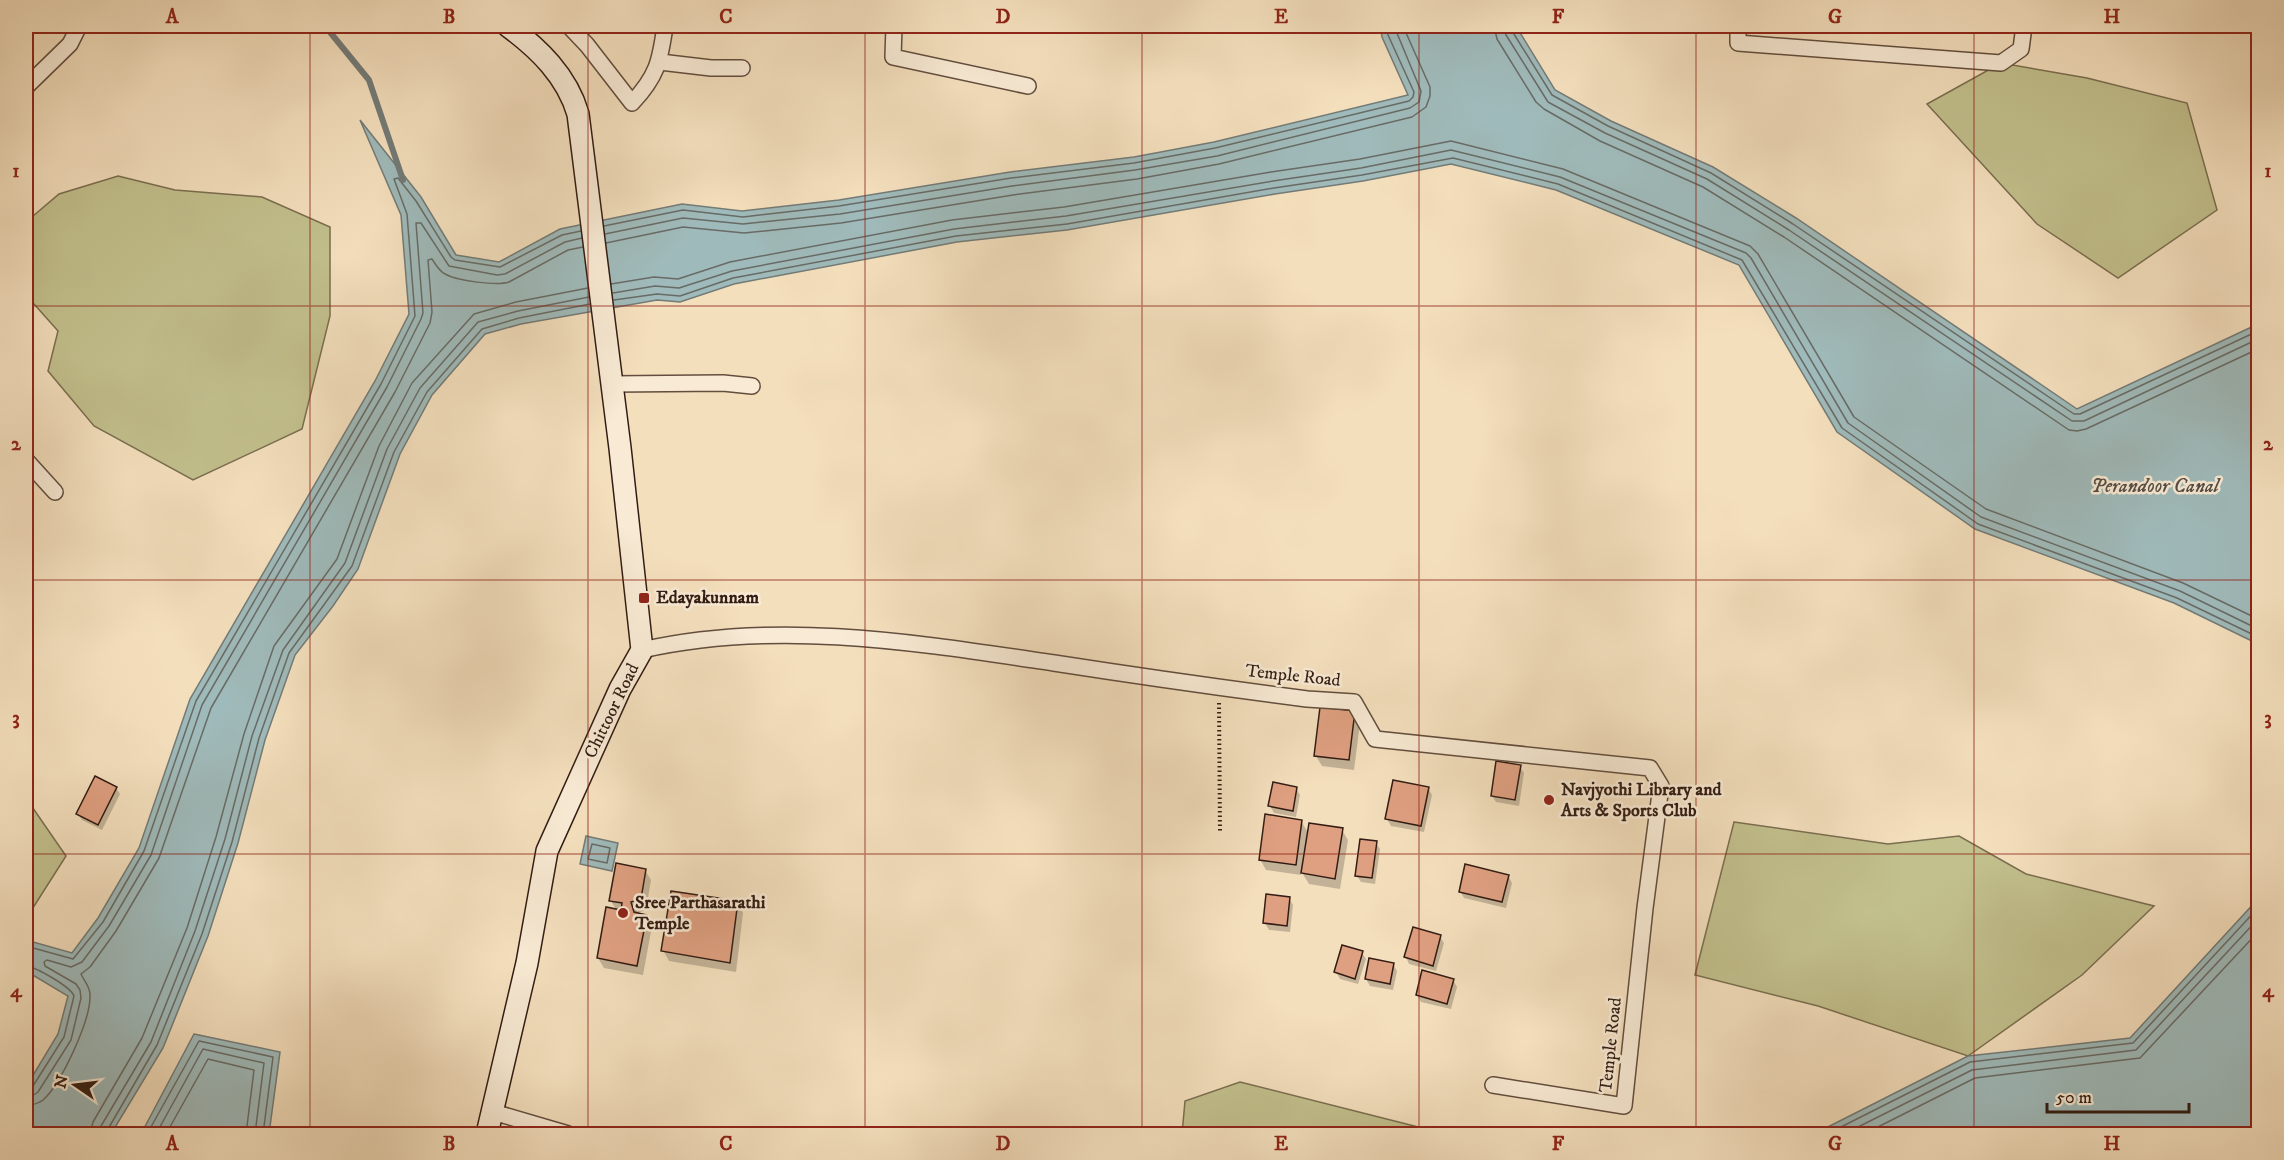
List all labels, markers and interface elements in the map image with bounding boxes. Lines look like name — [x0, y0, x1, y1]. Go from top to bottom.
text: A — [165, 5, 180, 30]
text: B — [443, 5, 455, 30]
text: C — [719, 5, 733, 30]
text: D — [996, 5, 1011, 30]
text: E — [1274, 5, 1288, 30]
text: F — [1552, 5, 1565, 30]
text: G — [1828, 5, 1842, 30]
text: H — [2104, 5, 2121, 30]
text: 1 — [12, 159, 20, 184]
text: 1 — [2264, 159, 2272, 184]
text: 2 — [11, 432, 22, 457]
text: 2 — [2263, 432, 2274, 457]
water label: Perandoor Canal — [2091, 474, 2221, 499]
place label: Edayakunnam — [656, 587, 759, 609]
marker: Edayakunnam — [637, 591, 651, 605]
street label: Chittoor Road — [580, 660, 644, 762]
street label: Temple Road — [1244, 660, 1342, 692]
text: 3 — [12, 706, 20, 731]
text: 3 — [2264, 706, 2272, 731]
place label: Navjyothi Library and Arts & Sports Club — [1560, 779, 1723, 822]
marker: Navjyothi Library and Arts & Sports Club — [1542, 793, 1556, 807]
place label: Sree Parthasarathi Temple — [634, 892, 766, 935]
marker: Sree Parthasarathi Temple — [616, 906, 630, 920]
text: 4 — [10, 979, 23, 1004]
text: 4 — [2262, 979, 2275, 1004]
street label: Temple Road — [1595, 996, 1627, 1094]
north arrow — [45, 1055, 105, 1115]
text: N — [50, 1073, 73, 1090]
scale bar — [2047, 1076, 2190, 1114]
text: 50 m — [2056, 1087, 2092, 1109]
text: A — [165, 1132, 180, 1157]
text: B — [443, 1132, 455, 1157]
text: C — [719, 1132, 733, 1157]
text: D — [996, 1132, 1011, 1157]
text: E — [1274, 1132, 1288, 1157]
text: F — [1552, 1132, 1565, 1157]
text: G — [1828, 1132, 1842, 1157]
text: H — [2104, 1132, 2121, 1157]

